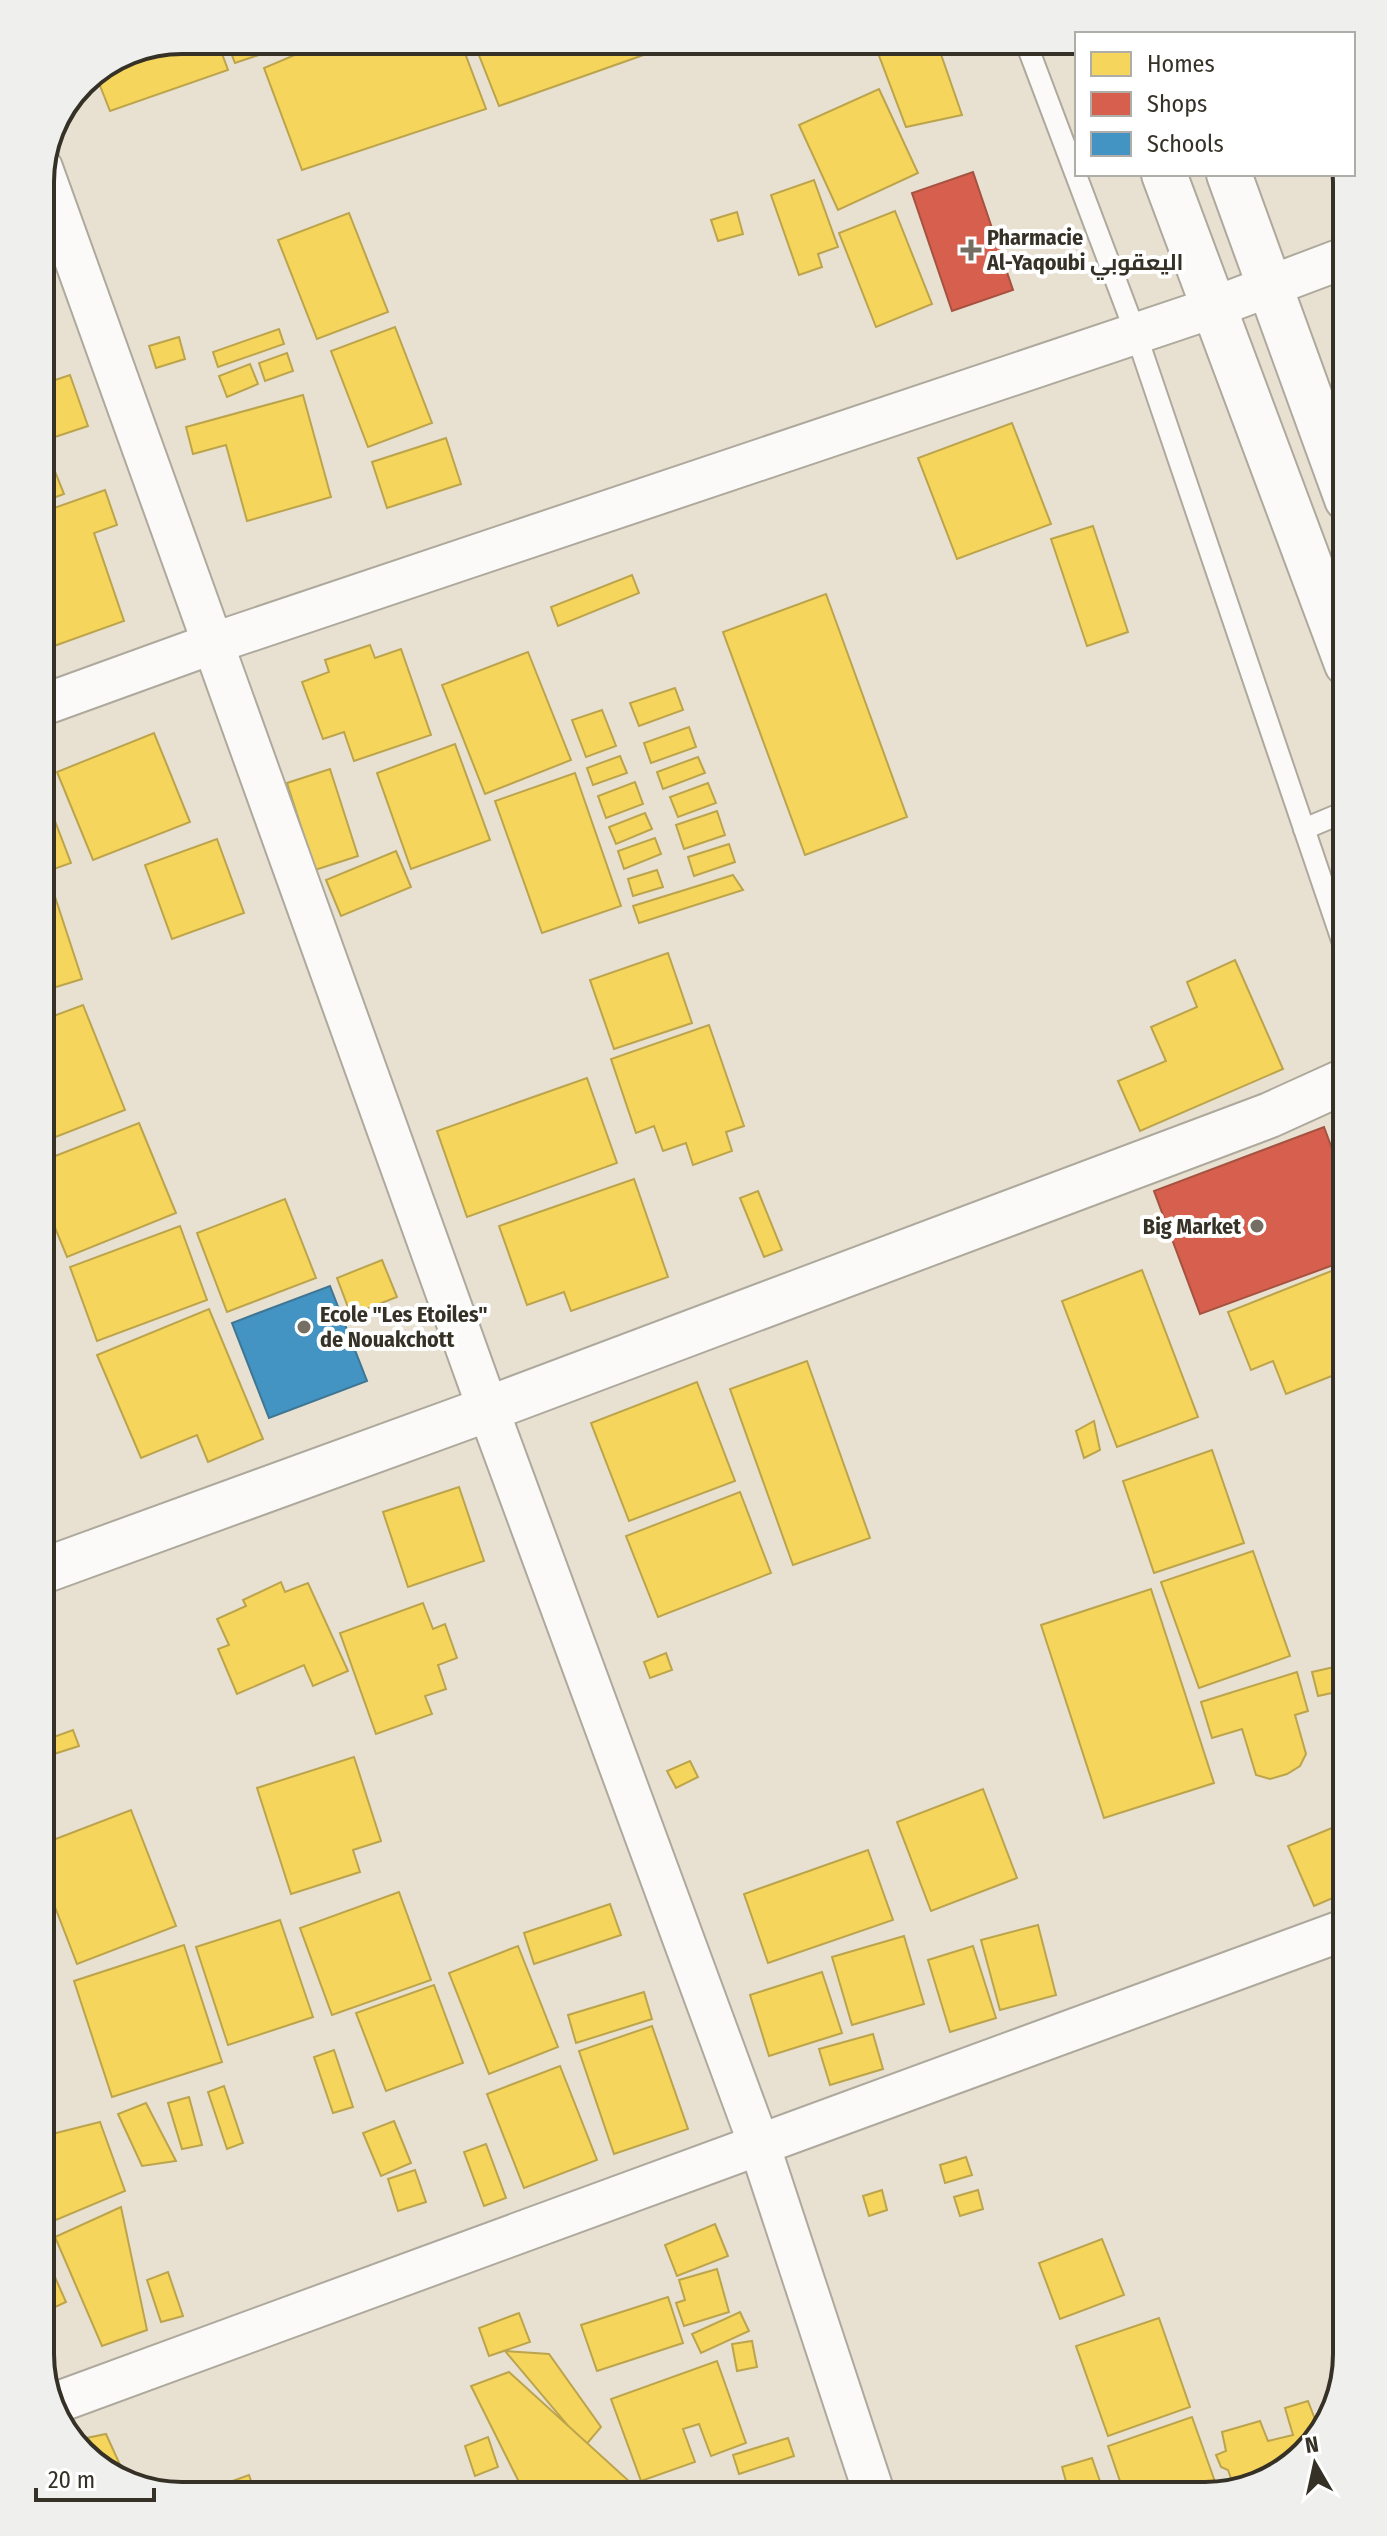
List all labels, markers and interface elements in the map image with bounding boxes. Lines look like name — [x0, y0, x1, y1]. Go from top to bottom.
legend — [1075, 32, 1355, 176]
text: Homes — [1147, 50, 1215, 78]
text: Shops — [1147, 90, 1207, 118]
text: Schools — [1147, 130, 1224, 158]
place label: Pharmacie Al-Yaqoubi اليعقوبي — [986, 224, 1183, 280]
marker: Pharmacie Al-Yaqoubi اليعقوبي — [962, 241, 980, 259]
place label: Big Market — [1143, 1213, 1241, 1240]
marker: Big Market — [1248, 1217, 1266, 1235]
place label: Ecole "Les Etoiles" de Nouakchott — [320, 1301, 488, 1353]
marker: Ecole "Les Etoiles" de Nouakchott — [295, 1318, 313, 1336]
north arrow — [1275, 2424, 1355, 2504]
text: N — [1303, 2430, 1321, 2459]
scale bar — [36, 2452, 154, 2502]
text: 20 m — [48, 2466, 95, 2494]

